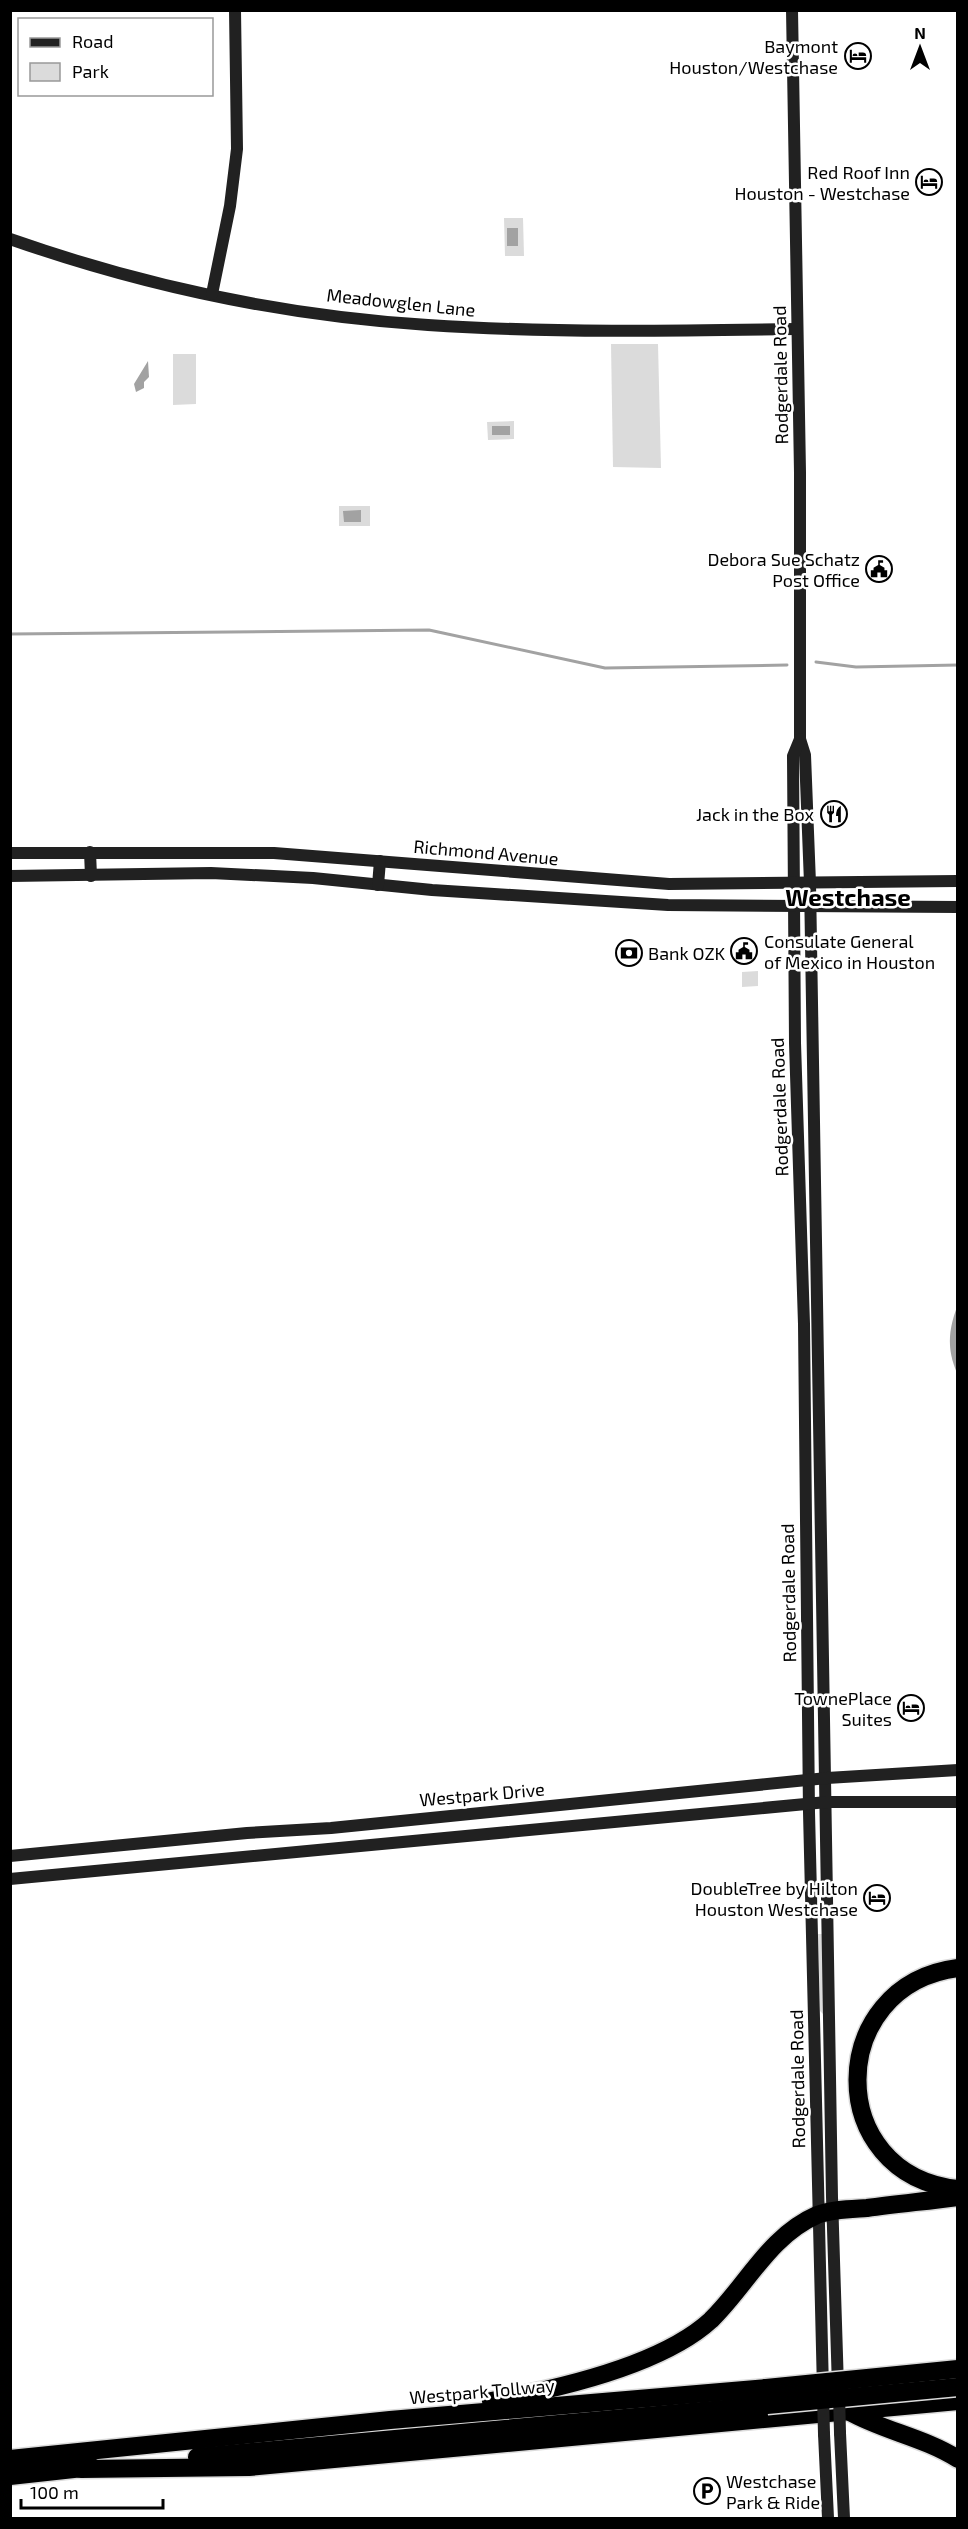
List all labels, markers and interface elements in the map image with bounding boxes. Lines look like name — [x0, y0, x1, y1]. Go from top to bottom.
legend — [18, 18, 213, 96]
north arrow — [890, 18, 950, 78]
text: N — [914, 23, 926, 42]
text: Road — [72, 30, 113, 52]
place label: Baymont Houston/Westchase — [669, 35, 838, 78]
hotel icon: Baymont Houston/Westchase — [843, 41, 873, 71]
text: Park — [72, 60, 109, 82]
place label: Red Roof Inn Houston - Westchase — [735, 161, 910, 204]
hotel icon: Red Roof Inn Houston - Westchase — [914, 167, 944, 197]
street label: Meadowglen Lane — [326, 283, 476, 321]
street label: Rodgerdale Road — [768, 305, 792, 445]
place label: Debora Sue Schatz Post Office — [707, 548, 860, 591]
public building icon: Debora Sue Schatz Post Office — [864, 554, 894, 584]
restaurant icon: Jack in the Box — [819, 799, 849, 829]
place label: Jack in the Box — [696, 803, 814, 825]
street label: Richmond Avenue — [413, 835, 559, 869]
district label: Westchase — [785, 882, 911, 911]
place label: Consulate General of Mexico in Houston — [764, 930, 935, 973]
public building icon: Consulate General of Mexico in Houston — [729, 936, 759, 966]
bank icon: Bank OZK — [614, 938, 644, 968]
place label: Bank OZK — [648, 942, 726, 964]
street label: Rodgerdale Road — [766, 1037, 792, 1177]
street label: Rodgerdale Road — [776, 1523, 800, 1663]
place label: TownePlace Suites — [794, 1687, 892, 1730]
hotel icon: TownePlace Suites — [896, 1693, 926, 1723]
street label: Westpark Drive — [418, 1778, 546, 1810]
place label: DoubleTree by Hilton Houston Westchase — [690, 1877, 858, 1920]
hotel icon: DoubleTree by Hilton Houston Westchase — [862, 1883, 892, 1913]
street label: Rodgerdale Road — [785, 2009, 809, 2149]
street label: Westpark Tollway — [408, 2374, 556, 2408]
place label: Westchase Park & Ride — [726, 2470, 820, 2513]
scale bar — [21, 2472, 164, 2510]
parking icon: Westchase Park & Ride — [692, 2476, 722, 2506]
text: 100 m — [30, 2481, 79, 2503]

